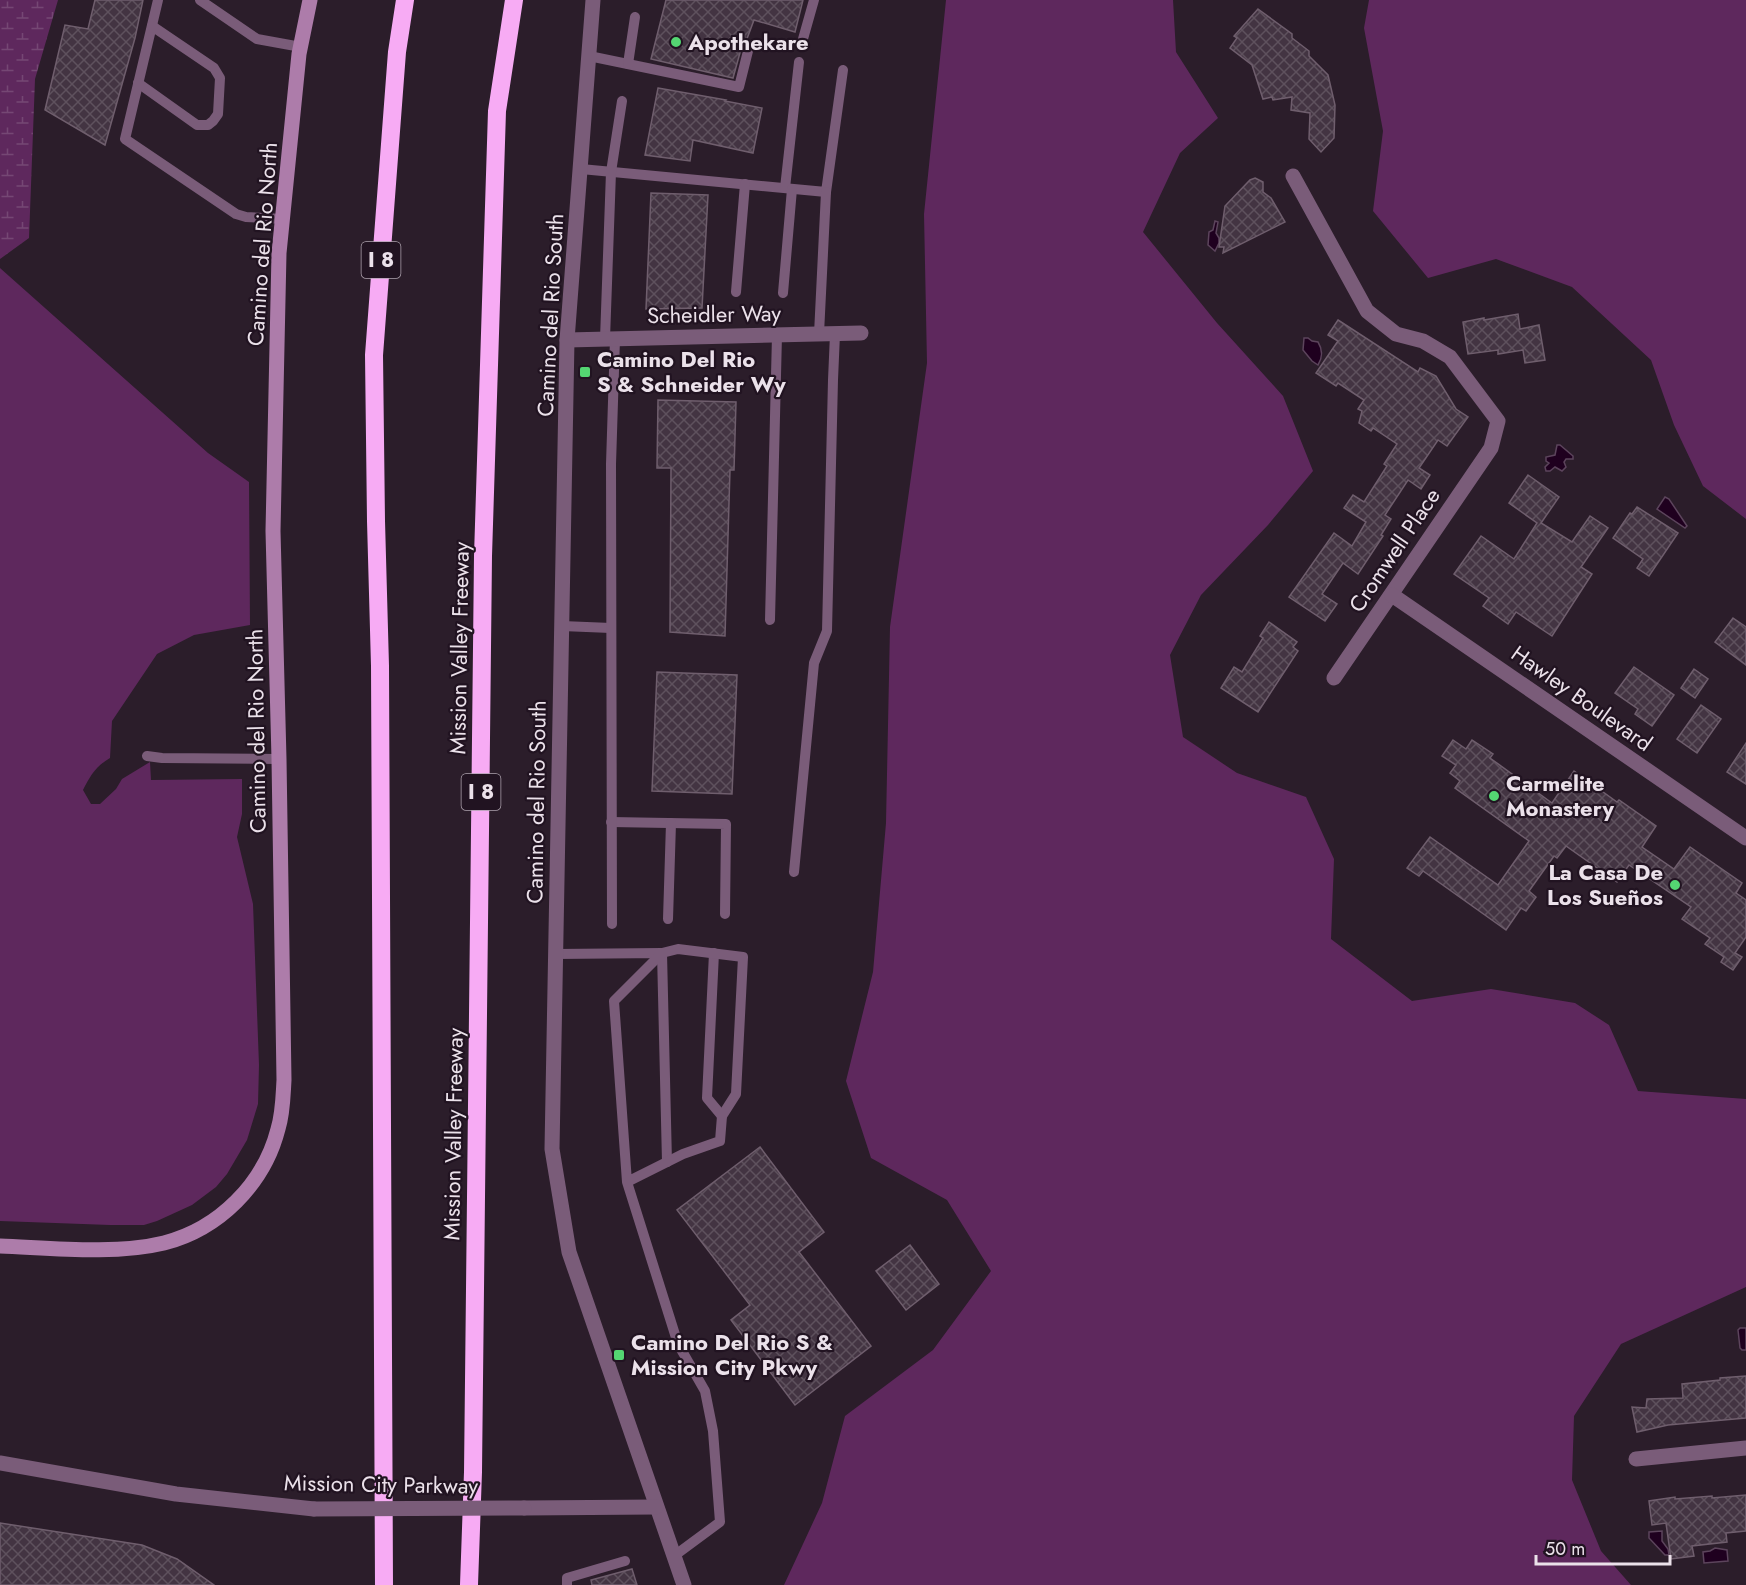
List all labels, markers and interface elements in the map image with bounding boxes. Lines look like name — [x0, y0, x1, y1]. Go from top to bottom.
place label: Apothekare — [687, 26, 809, 58]
marker: Apothekare — [669, 35, 683, 49]
street label: Camino del Rio North — [239, 141, 285, 347]
street label: Camino del Rio South — [529, 213, 571, 417]
road number: I 8 — [362, 242, 400, 278]
street label: Scheidler Way — [647, 297, 782, 331]
place label: Camino Del Rio S & Schneider Wy — [597, 343, 786, 400]
marker: Camino Del Rio S & Schneider Wy — [578, 365, 592, 379]
street label: Cromwell Place — [1341, 482, 1447, 618]
street label: Mission Valley Freeway — [441, 541, 477, 755]
street label: Camino del Rio North — [238, 629, 274, 833]
street label: Hawley Boulevard — [1505, 637, 1659, 759]
street label: Camino del Rio South — [518, 700, 554, 904]
place label: Carmelite Monastery — [1506, 767, 1614, 824]
road number: I 8 — [462, 774, 500, 810]
marker: Carmelite Monastery — [1487, 789, 1501, 803]
place label: La Casa De Los Sueños — [1547, 856, 1663, 913]
marker: La Casa De Los Sueños — [1668, 878, 1682, 892]
street label: Mission Valley Freeway — [435, 1027, 471, 1241]
place label: Camino Del Rio S & Mission City Pkwy — [631, 1326, 833, 1383]
marker: Camino Del Rio S & Mission City Pkwy — [612, 1348, 626, 1362]
street label: Mission City Parkway — [284, 1466, 479, 1502]
scale bar — [1536, 1528, 1670, 1566]
text: 50 m — [1545, 1536, 1585, 1562]

